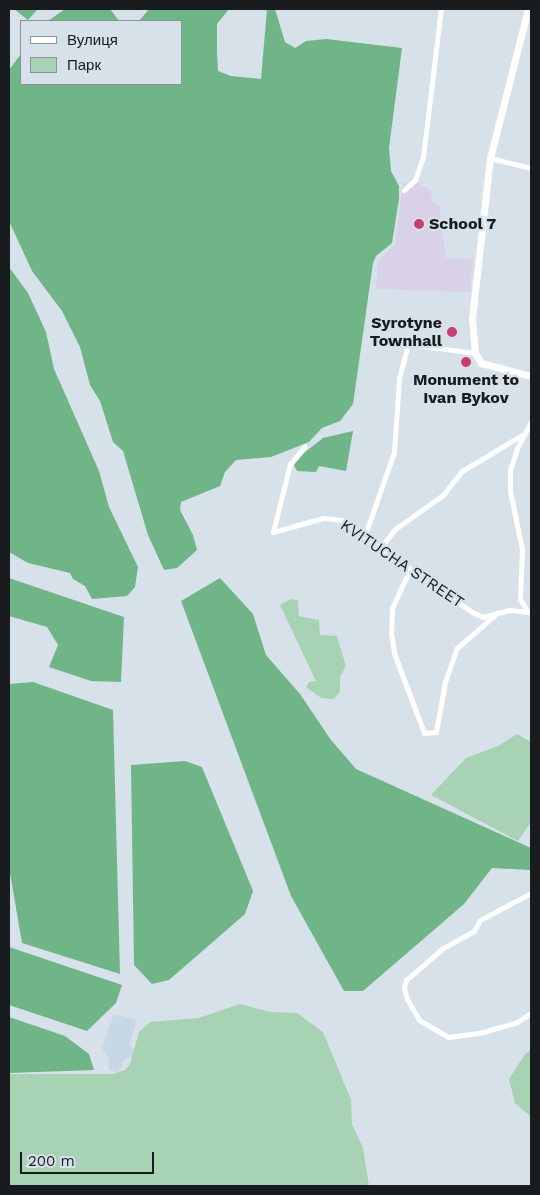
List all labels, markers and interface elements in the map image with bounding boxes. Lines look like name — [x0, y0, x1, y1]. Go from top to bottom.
legend — [20, 20, 182, 85]
text: Вулиця — [67, 31, 118, 49]
text: Парк — [67, 56, 101, 74]
place label: School 7 — [429, 214, 497, 234]
marker: School 7 — [413, 218, 425, 230]
place label: Syrotyne Townhall — [370, 313, 442, 351]
marker: Syrotyne Townhall — [446, 326, 458, 338]
marker: Monument to Ivan Bykov — [460, 356, 472, 368]
place label: Monument to Ivan Bykov — [413, 370, 519, 408]
street label: KVITUCHA STREET — [336, 515, 468, 613]
scale bar — [22, 1142, 156, 1174]
text: 200 m — [28, 1152, 75, 1170]

